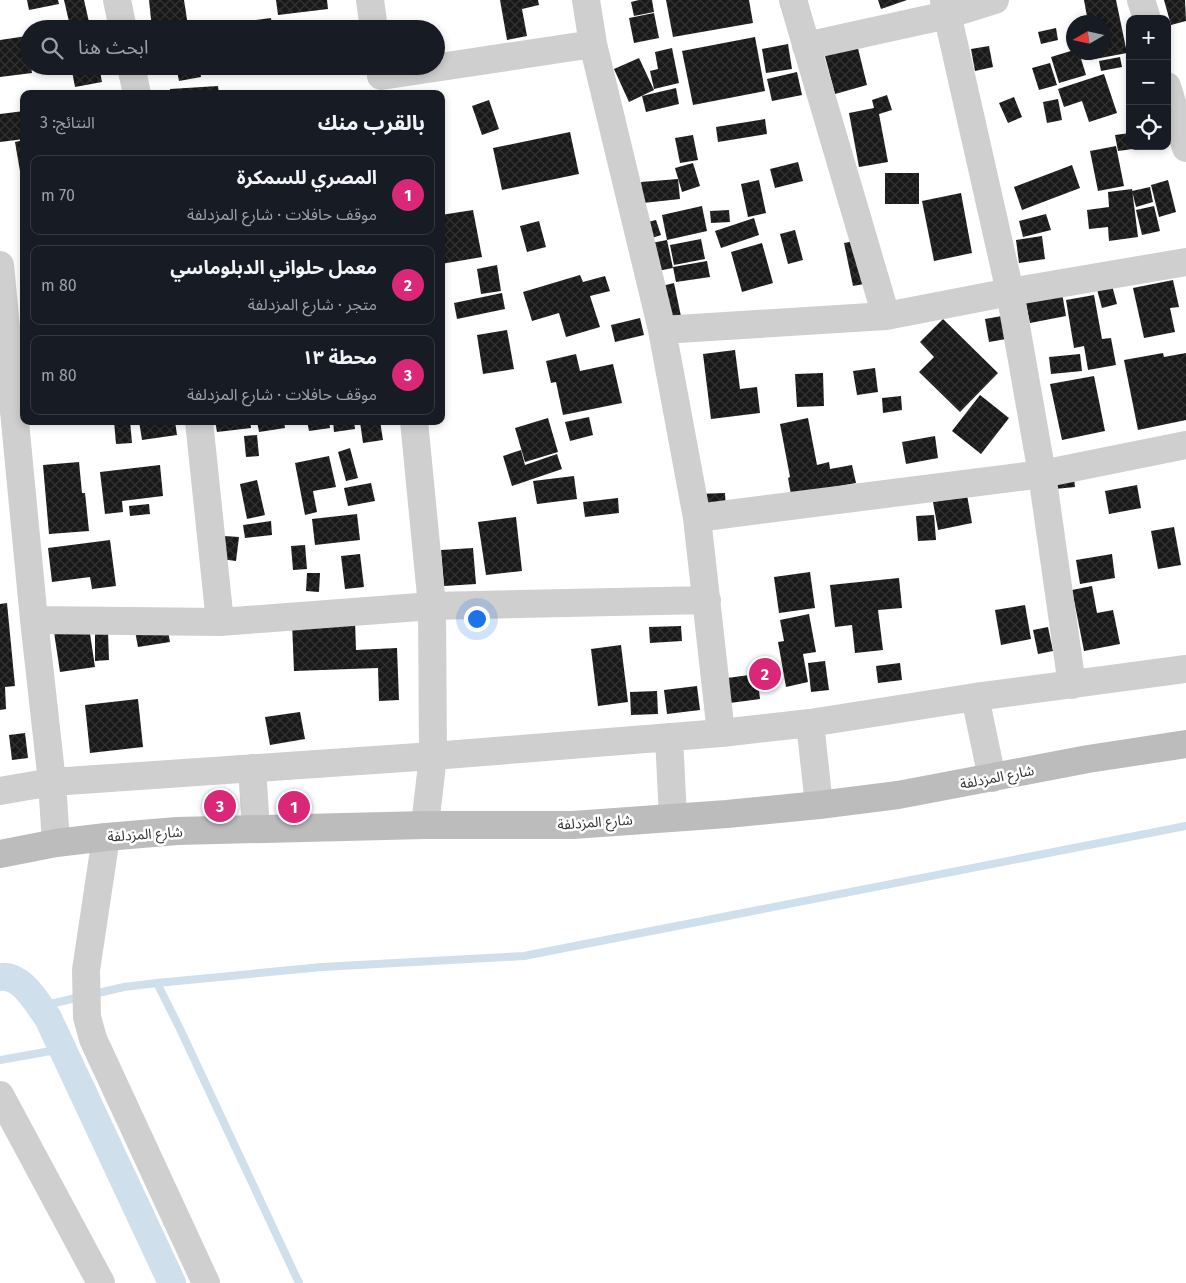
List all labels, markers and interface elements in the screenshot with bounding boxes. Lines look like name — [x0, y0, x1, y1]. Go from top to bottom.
north arrow — [1066, 15, 1111, 60]
map controls — [1126, 15, 1171, 150]
button: + — [1126, 15, 1171, 60]
search box — [20, 20, 445, 75]
icon: search — [38, 34, 66, 62]
text: ابحث هنا — [78, 36, 149, 59]
button: − — [1126, 60, 1171, 105]
button: locate — [1126, 105, 1171, 150]
text: بالقرب منك — [318, 110, 425, 136]
text: النتائج: 3 — [40, 113, 95, 132]
text: المصري للسمكرة — [237, 166, 377, 189]
text: 70 m — [41, 186, 75, 205]
text: 1 — [404, 186, 412, 205]
text: موقف حافلات · شارع المزدلفة — [187, 205, 377, 224]
text: معمل حلواني الدبلوماسي — [170, 256, 377, 279]
text: 80 m — [41, 276, 77, 295]
text: 2 — [404, 276, 412, 295]
text: متجر · شارع المزدلفة — [248, 295, 377, 314]
text: محطة ١٣ — [302, 346, 377, 369]
text: 80 m — [41, 366, 77, 385]
text: 3 — [404, 366, 412, 385]
text: موقف حافلات · شارع المزدلفة — [187, 385, 377, 404]
your location — [464, 606, 490, 632]
pin: 2 — [749, 655, 781, 693]
street label: شارع المزدلفة — [959, 762, 1036, 795]
pin: 3 — [204, 787, 236, 825]
pin: 1 — [278, 788, 310, 826]
street label: شارع المزدلفة — [557, 811, 633, 836]
street label: شارع المزدلفة — [107, 823, 183, 848]

